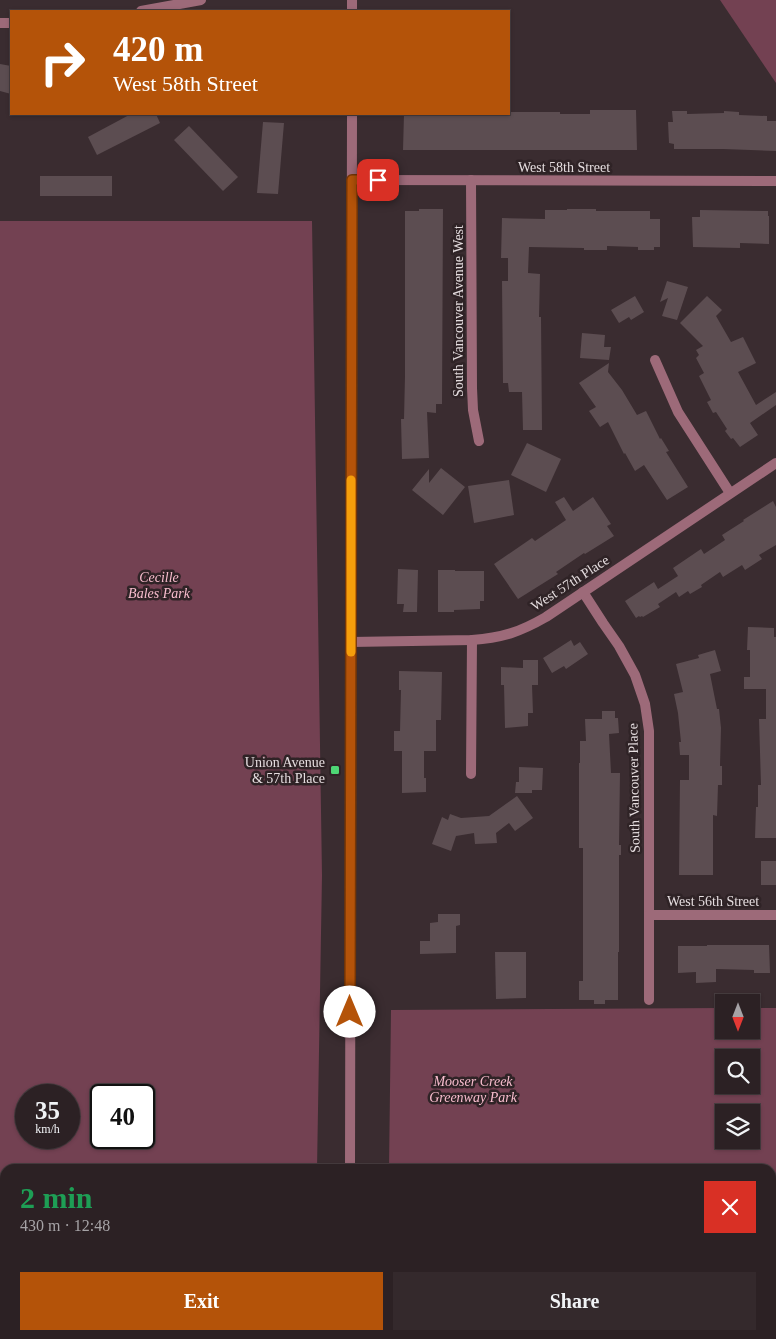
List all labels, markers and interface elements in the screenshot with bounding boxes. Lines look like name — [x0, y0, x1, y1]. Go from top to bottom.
icon: right — [30, 30, 95, 95]
text: 420 m — [113, 30, 203, 69]
text: West 58th Street — [113, 71, 258, 96]
pin — [357, 159, 399, 201]
street label: West 58th Street — [518, 160, 610, 175]
icon: arrive — [364, 166, 392, 194]
street label: South Vancouver Avenue West — [451, 225, 466, 397]
street label: West 57th Place — [528, 552, 612, 614]
park label: Cecille Bales Park — [128, 570, 191, 601]
street label: South Vancouver Place — [625, 723, 643, 853]
place label: Union Avenue & 57th Place — [245, 755, 325, 786]
marker: Union Avenue & 57th Place — [329, 764, 341, 776]
street label: West 56th Street — [667, 894, 759, 909]
position arrow — [323, 985, 375, 1037]
north arrow — [715, 994, 760, 1039]
map controls — [715, 994, 760, 1149]
button: search — [715, 1049, 760, 1094]
park label: Mooser Creek Greenway Park — [429, 1074, 518, 1105]
speed limit sign: 40 — [90, 1084, 155, 1149]
text: 35 — [35, 1097, 60, 1124]
button: layers — [715, 1104, 760, 1149]
text: km/h — [35, 1122, 60, 1136]
text: 2 min — [20, 1181, 93, 1214]
button: close — [704, 1181, 756, 1233]
text: 430 m · 12:48 — [20, 1217, 110, 1234]
button: Exit — [20, 1272, 383, 1330]
button: Share — [393, 1272, 756, 1330]

